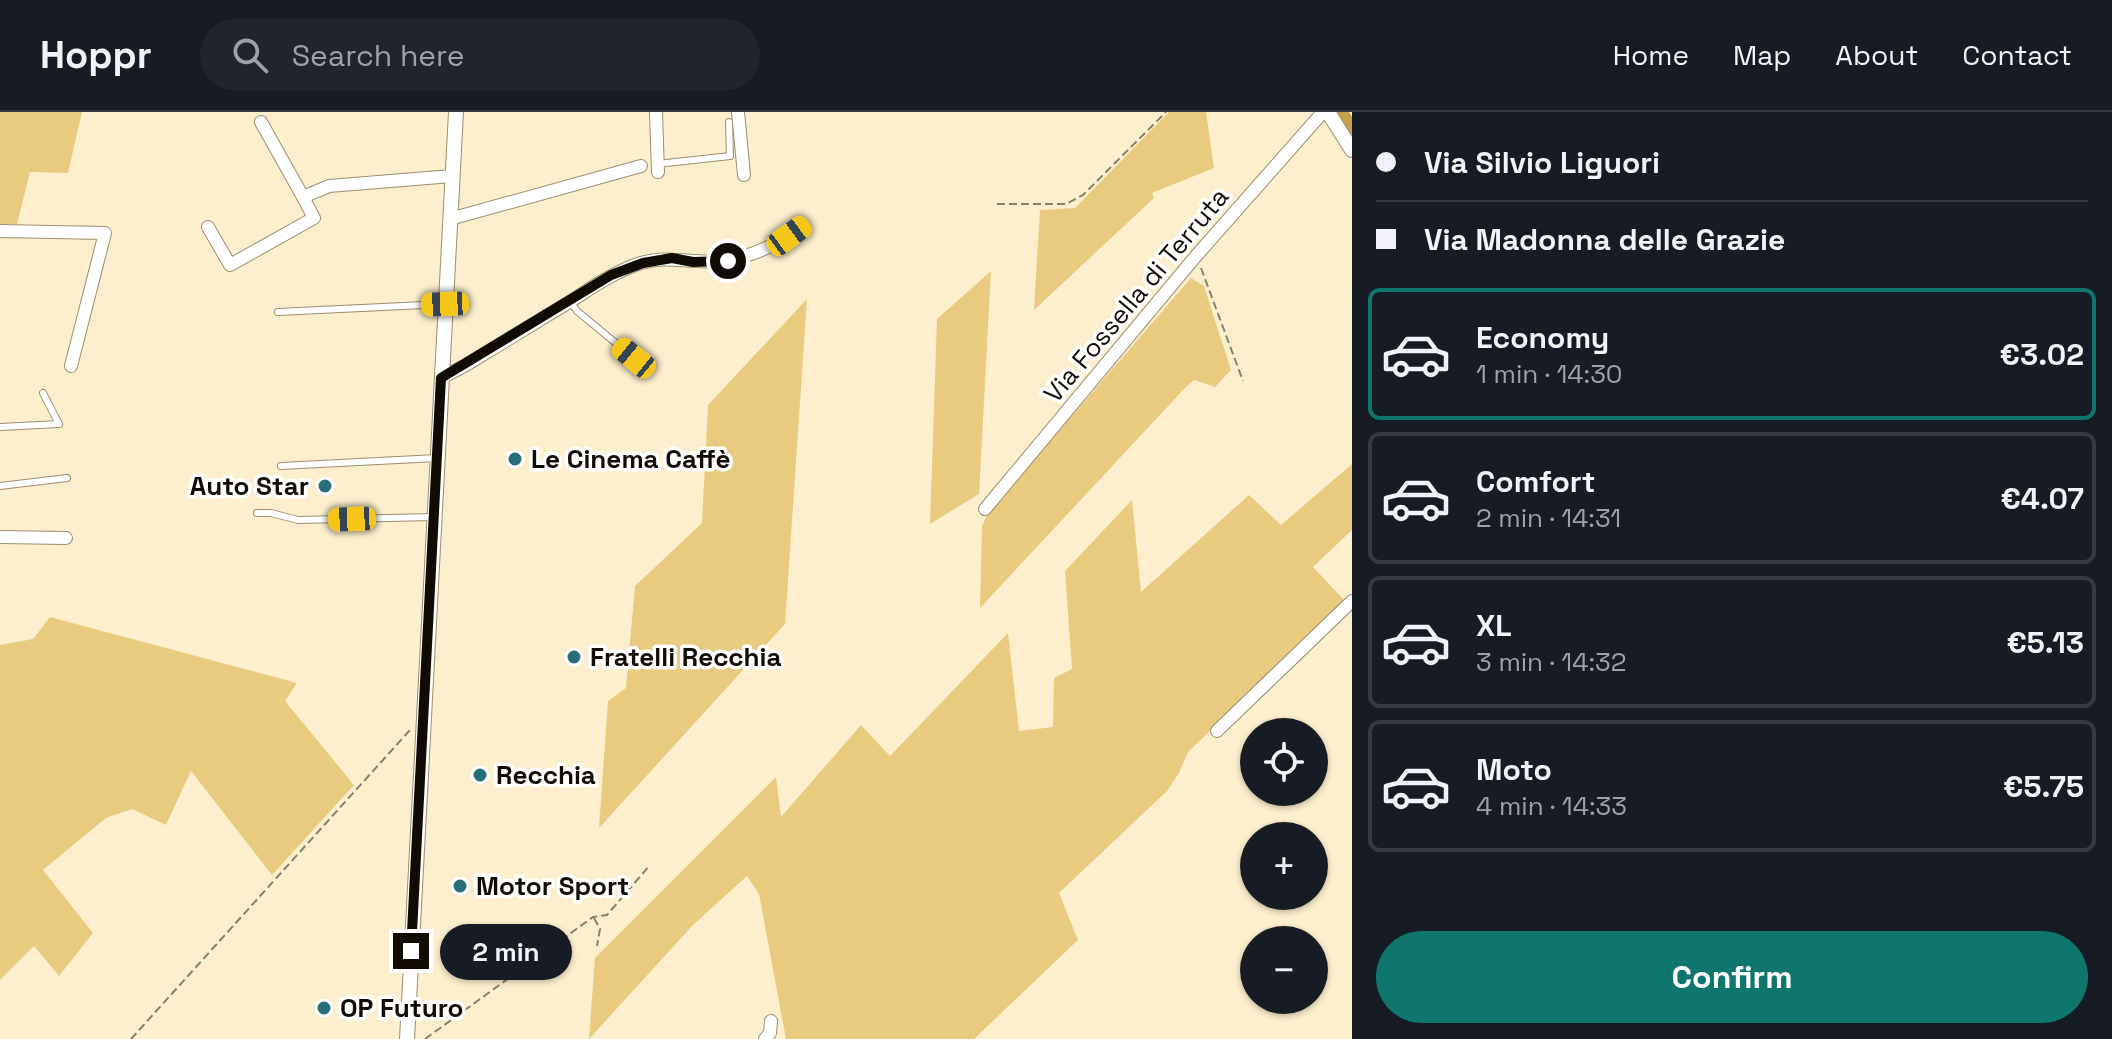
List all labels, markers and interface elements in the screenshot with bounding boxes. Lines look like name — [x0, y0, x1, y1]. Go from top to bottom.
search box — [200, 19, 760, 91]
text: Hoppr — [40, 31, 152, 79]
icon: search — [228, 33, 272, 77]
text: Search here — [292, 36, 465, 75]
text: Home — [1613, 37, 1689, 73]
text: Map — [1733, 37, 1791, 73]
text: About — [1835, 37, 1918, 73]
text: Contact — [1962, 37, 2072, 73]
text: Via Silvio Liguori — [1424, 143, 1660, 182]
street label: Via Fossella di Terruta — [1036, 180, 1236, 410]
car — [763, 212, 815, 260]
text: Via Madonna delle Grazie — [1424, 220, 1785, 259]
route start — [710, 243, 746, 279]
car — [421, 291, 469, 317]
icon: car — [1380, 318, 1452, 390]
text: Economy — [1476, 318, 1609, 357]
car — [608, 334, 660, 382]
text: €3.02 — [2000, 335, 2084, 374]
text: 1 min · 14:30 — [1476, 357, 1623, 391]
place label: Le Cinema Caffè — [531, 442, 730, 476]
marker: Le Cinema Caffè — [506, 450, 524, 468]
icon: car — [1380, 462, 1452, 534]
text: Comfort — [1476, 462, 1595, 501]
place label: Auto Star — [190, 469, 309, 503]
marker: Auto Star — [316, 477, 334, 495]
text: €4.07 — [2001, 479, 2084, 518]
text: 2 min · 14:31 — [1476, 501, 1621, 535]
car — [328, 506, 376, 532]
icon: car — [1380, 606, 1452, 678]
text: XL — [1476, 606, 1512, 645]
text: €5.13 — [2006, 623, 2084, 662]
place label: Fratelli Recchia — [590, 640, 782, 674]
text: 3 min · 14:32 — [1476, 645, 1626, 679]
marker: Fratelli Recchia — [565, 648, 583, 666]
map controls — [1240, 718, 1328, 1014]
button: locate — [1240, 718, 1328, 806]
icon: car — [1380, 750, 1452, 822]
text: Moto — [1476, 750, 1552, 789]
place label: Recchia — [496, 758, 596, 792]
marker: Recchia — [471, 766, 489, 784]
text: €5.75 — [2003, 767, 2084, 806]
text: 4 min · 14:33 — [1476, 789, 1627, 823]
button: + — [1240, 822, 1328, 910]
place label: Motor Sport — [476, 869, 629, 903]
marker: Motor Sport — [451, 877, 469, 895]
callout: 2 min — [439, 923, 571, 979]
button: − — [1240, 926, 1328, 1014]
button: Confirm — [1376, 931, 2088, 1023]
route end — [393, 933, 429, 969]
text: 2 min — [472, 935, 540, 969]
place label: OP Futuro — [340, 991, 463, 1025]
marker: OP Futuro — [315, 999, 333, 1017]

